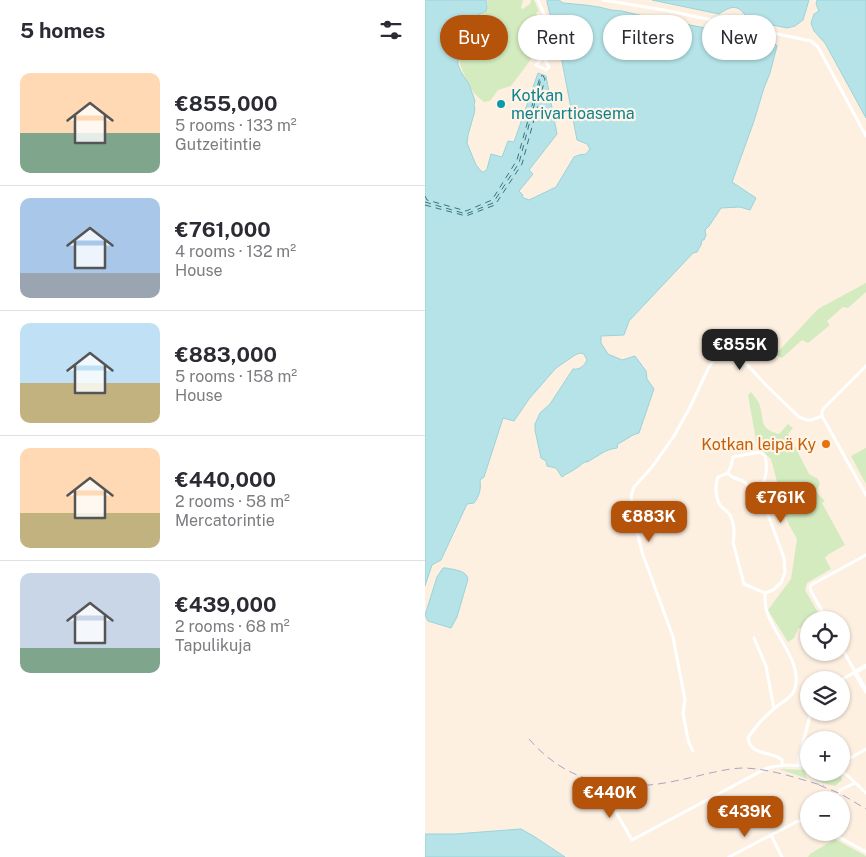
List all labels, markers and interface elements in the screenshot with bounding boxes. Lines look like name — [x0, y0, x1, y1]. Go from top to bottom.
chip: Buy — [440, 15, 508, 60]
chip: Rent — [518, 15, 593, 60]
chip: Filters — [603, 15, 692, 60]
chip: New — [702, 15, 776, 60]
icon: filters — [377, 16, 405, 44]
text: 5 homes — [20, 18, 105, 43]
place label: Kotkan merivartioasema — [511, 86, 635, 123]
text: €855,000 — [175, 91, 277, 116]
icon: home — [60, 93, 120, 153]
marker: Kotkan merivartioasema — [495, 98, 507, 110]
text: 5 rooms · 133 m² — [175, 116, 297, 135]
text: Gutzeitintie — [175, 135, 261, 154]
text: €761,000 — [175, 217, 271, 242]
icon: home — [60, 218, 120, 278]
text: 4 rooms · 132 m² — [175, 242, 296, 261]
text: House — [175, 261, 223, 280]
pin: €855K — [705, 328, 775, 371]
text: €855K — [713, 335, 767, 354]
text: €883,000 — [175, 342, 277, 367]
icon: home — [60, 343, 120, 403]
text: 5 rooms · 158 m² — [175, 367, 297, 386]
text: House — [175, 386, 223, 405]
place label: Kotkan leipä Ky — [701, 435, 816, 454]
marker: Kotkan leipä Ky — [820, 438, 832, 450]
text: €440,000 — [175, 467, 276, 492]
icon: home — [60, 468, 120, 528]
pin: €761K — [746, 482, 816, 524]
text: €761K — [756, 488, 806, 507]
text: 2 rooms · 58 m² — [175, 492, 290, 511]
pin: €883K — [614, 500, 684, 543]
text: €883K — [622, 507, 676, 526]
text: Mercatorintie — [175, 511, 275, 530]
text: €439,000 — [175, 592, 277, 617]
icon: home — [60, 593, 120, 653]
map controls — [800, 611, 850, 841]
button: locate — [800, 611, 850, 661]
text: 2 rooms · 68 m² — [175, 617, 290, 636]
text: Tapulikuja — [175, 636, 251, 655]
button: layers — [800, 671, 850, 721]
button: + — [800, 731, 850, 781]
pin: €440K — [575, 776, 645, 819]
text: €440K — [583, 783, 637, 802]
button: − — [800, 791, 850, 841]
pin: €439K — [710, 796, 780, 838]
text: €439K — [718, 802, 772, 821]

